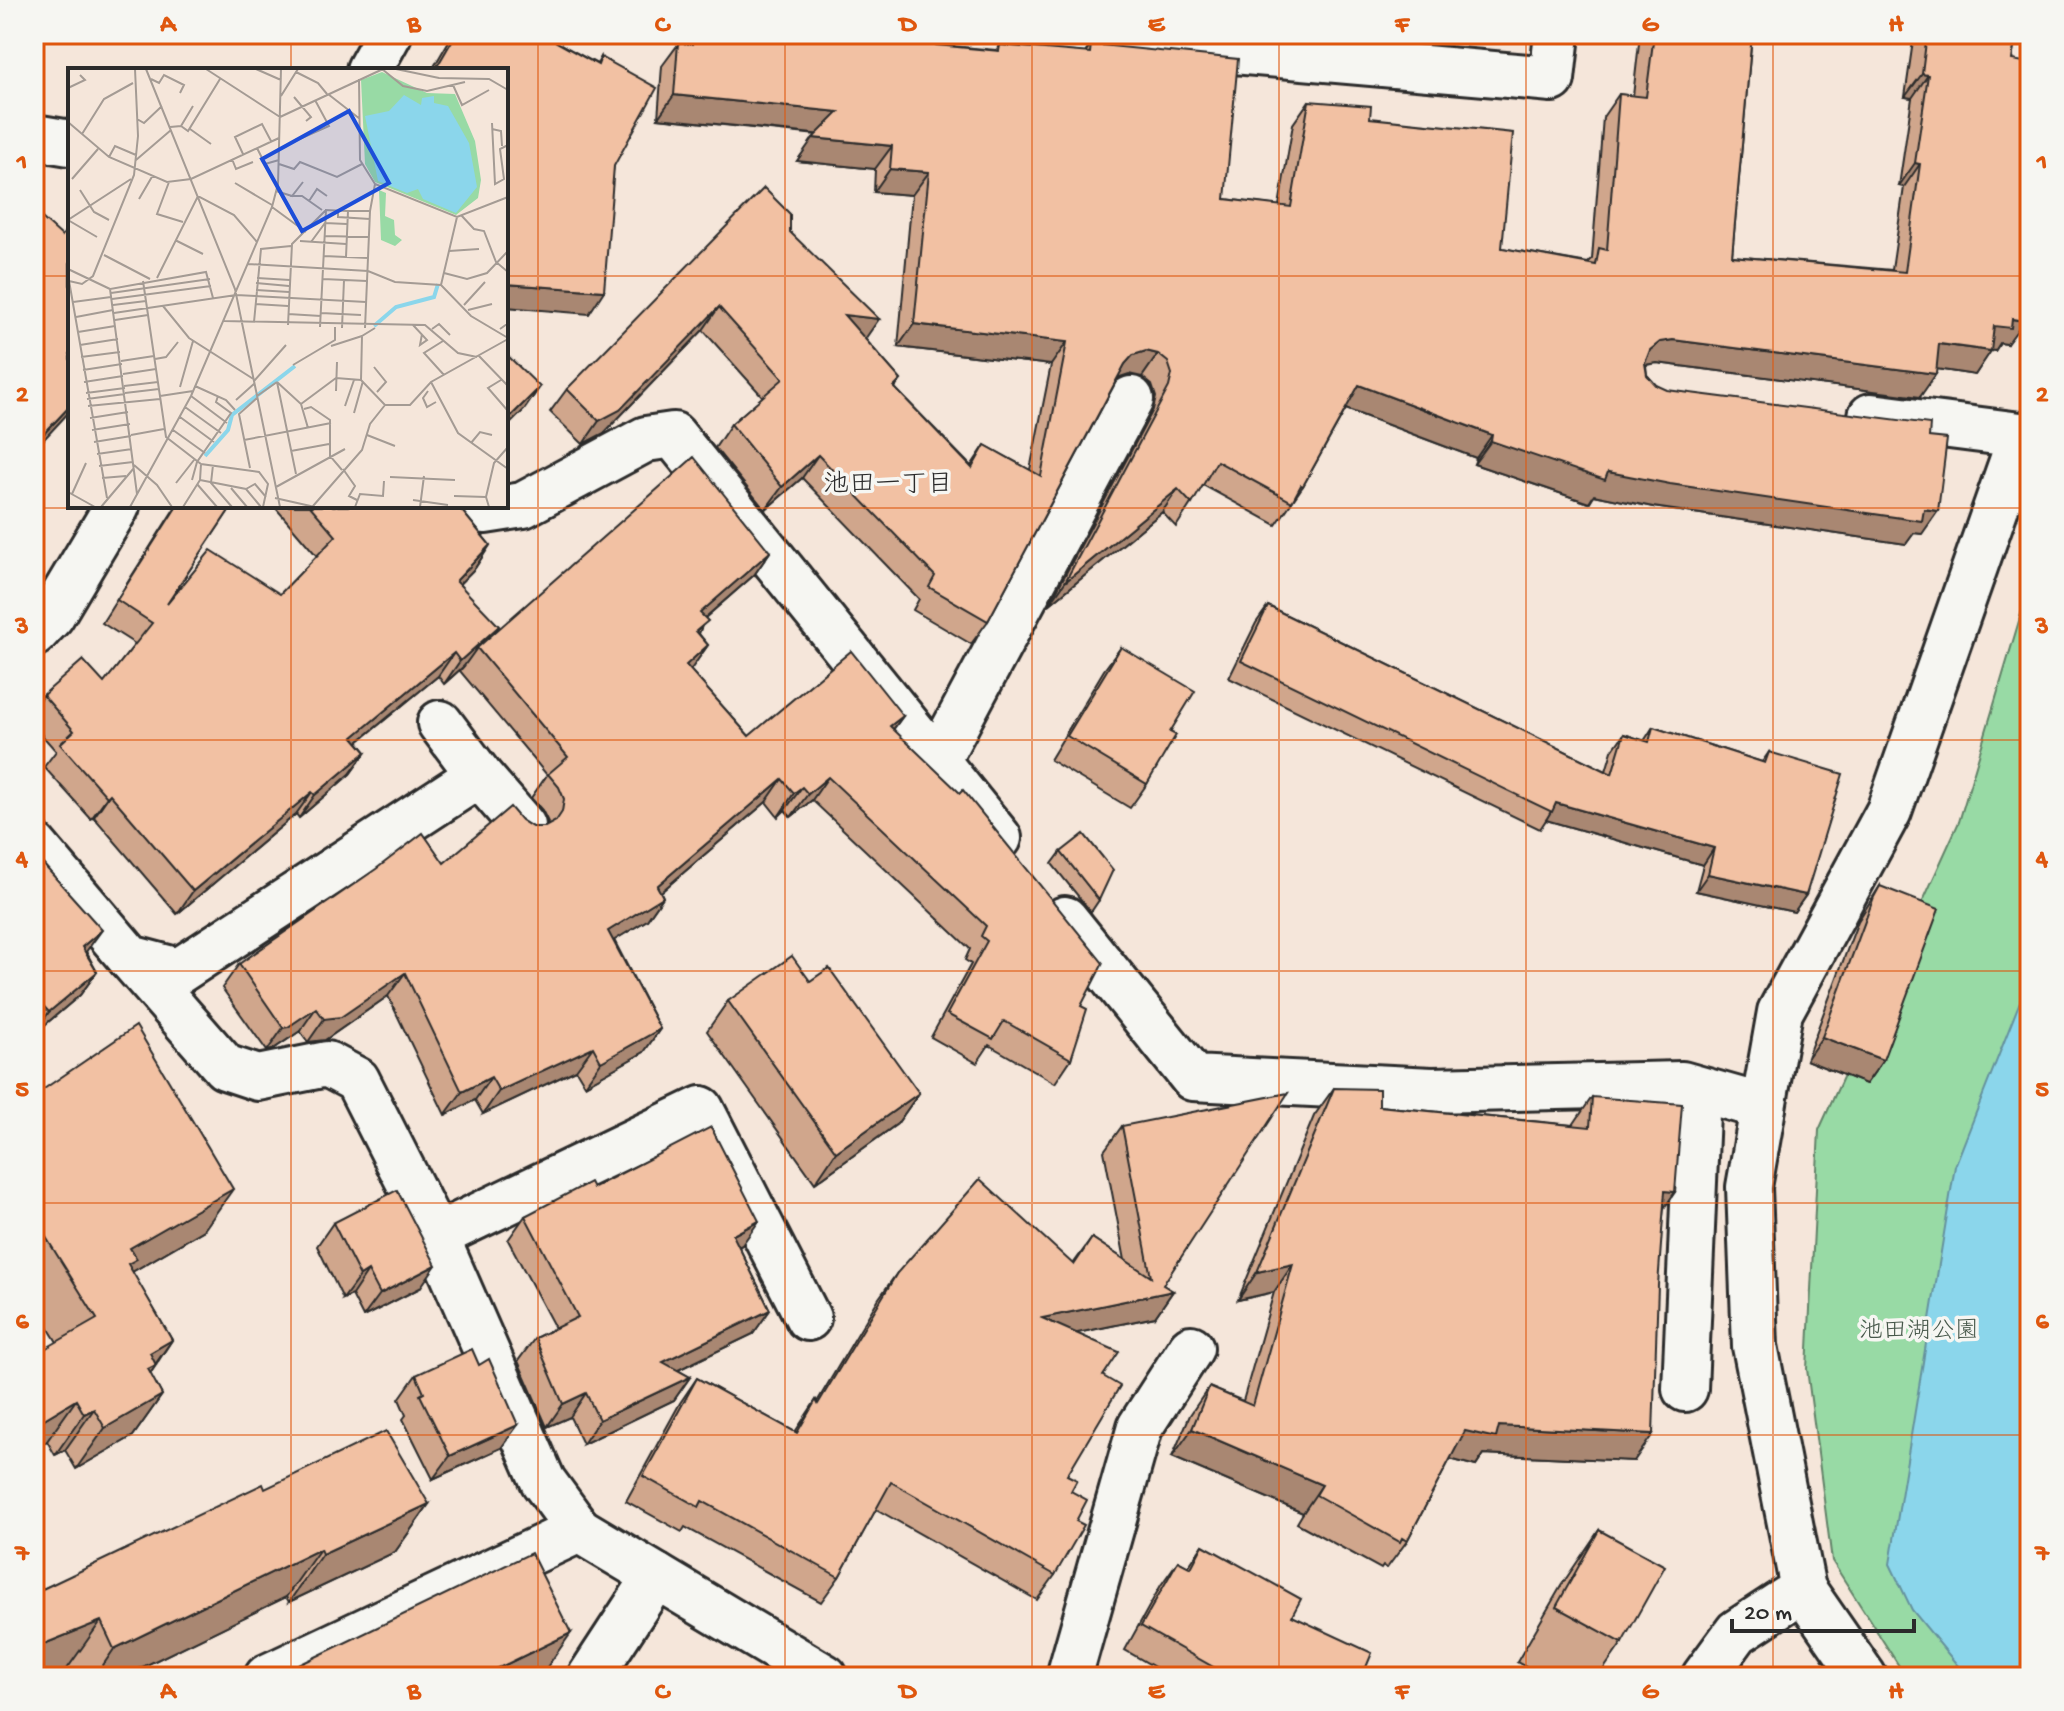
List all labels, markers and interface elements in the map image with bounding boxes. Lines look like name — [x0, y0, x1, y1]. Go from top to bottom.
text: A — [159, 11, 177, 42]
text: B — [406, 11, 422, 42]
text: C — [655, 11, 672, 42]
text: D — [898, 11, 918, 42]
text: E — [1148, 11, 1166, 42]
text: F — [1394, 11, 1410, 42]
text: G — [1642, 11, 1660, 42]
text: H — [1889, 11, 1905, 42]
inset map — [68, 68, 508, 508]
text: 1 — [16, 149, 27, 180]
text: 1 — [2036, 149, 2047, 180]
text: 2 — [16, 381, 29, 412]
text: 2 — [2036, 381, 2049, 412]
district label: 池田一丁目 — [823, 470, 953, 502]
text: 3 — [14, 613, 29, 644]
text: 3 — [2034, 613, 2049, 644]
text: 4 — [15, 845, 29, 876]
text: 4 — [2035, 845, 2049, 876]
text: 5 — [15, 1076, 29, 1107]
text: 5 — [2035, 1076, 2049, 1107]
text: 6 — [15, 1308, 29, 1339]
text: 6 — [2035, 1308, 2049, 1339]
park label: 池田湖公園 — [1859, 1318, 1979, 1347]
text: 7 — [13, 1540, 30, 1571]
text: 7 — [2033, 1540, 2050, 1571]
scale bar — [1732, 1583, 1914, 1633]
text: 20 m — [1744, 1600, 1792, 1629]
text: A — [159, 1678, 177, 1709]
text: B — [406, 1678, 422, 1709]
text: C — [655, 1678, 672, 1709]
text: D — [898, 1678, 918, 1709]
text: E — [1148, 1678, 1166, 1709]
text: F — [1394, 1678, 1410, 1709]
text: G — [1642, 1678, 1660, 1709]
text: H — [1889, 1678, 1905, 1709]

